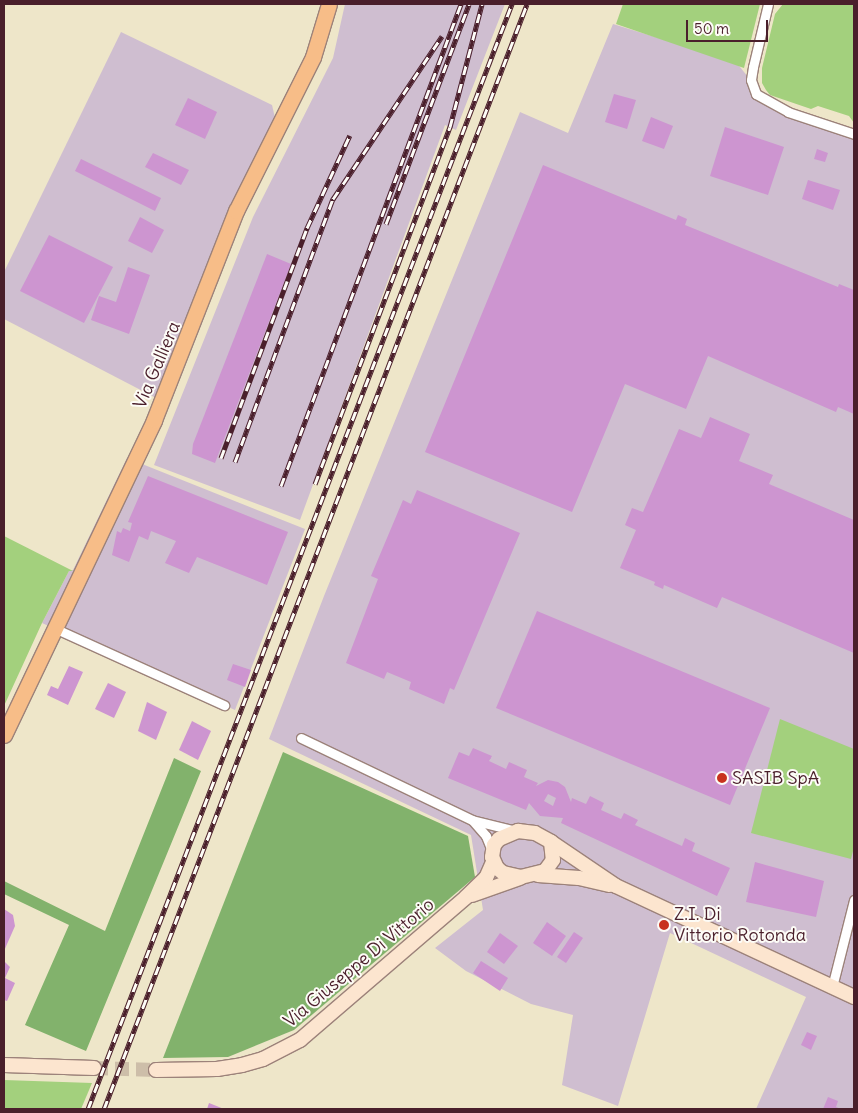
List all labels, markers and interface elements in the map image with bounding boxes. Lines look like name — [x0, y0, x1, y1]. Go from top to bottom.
scale bar — [688, 10, 770, 42]
text: 50 m — [694, 19, 729, 38]
street label: Via Galliera — [129, 318, 185, 412]
place label: SASIB SpA — [732, 767, 819, 789]
marker: SASIB SpA — [716, 772, 728, 784]
street label: Via Giuseppe Di Vittorio — [279, 894, 439, 1032]
place label: Z.I. Di Vittorio Rotonda — [674, 904, 806, 946]
marker: Z.I. Di Vittorio Rotonda — [658, 919, 670, 931]

